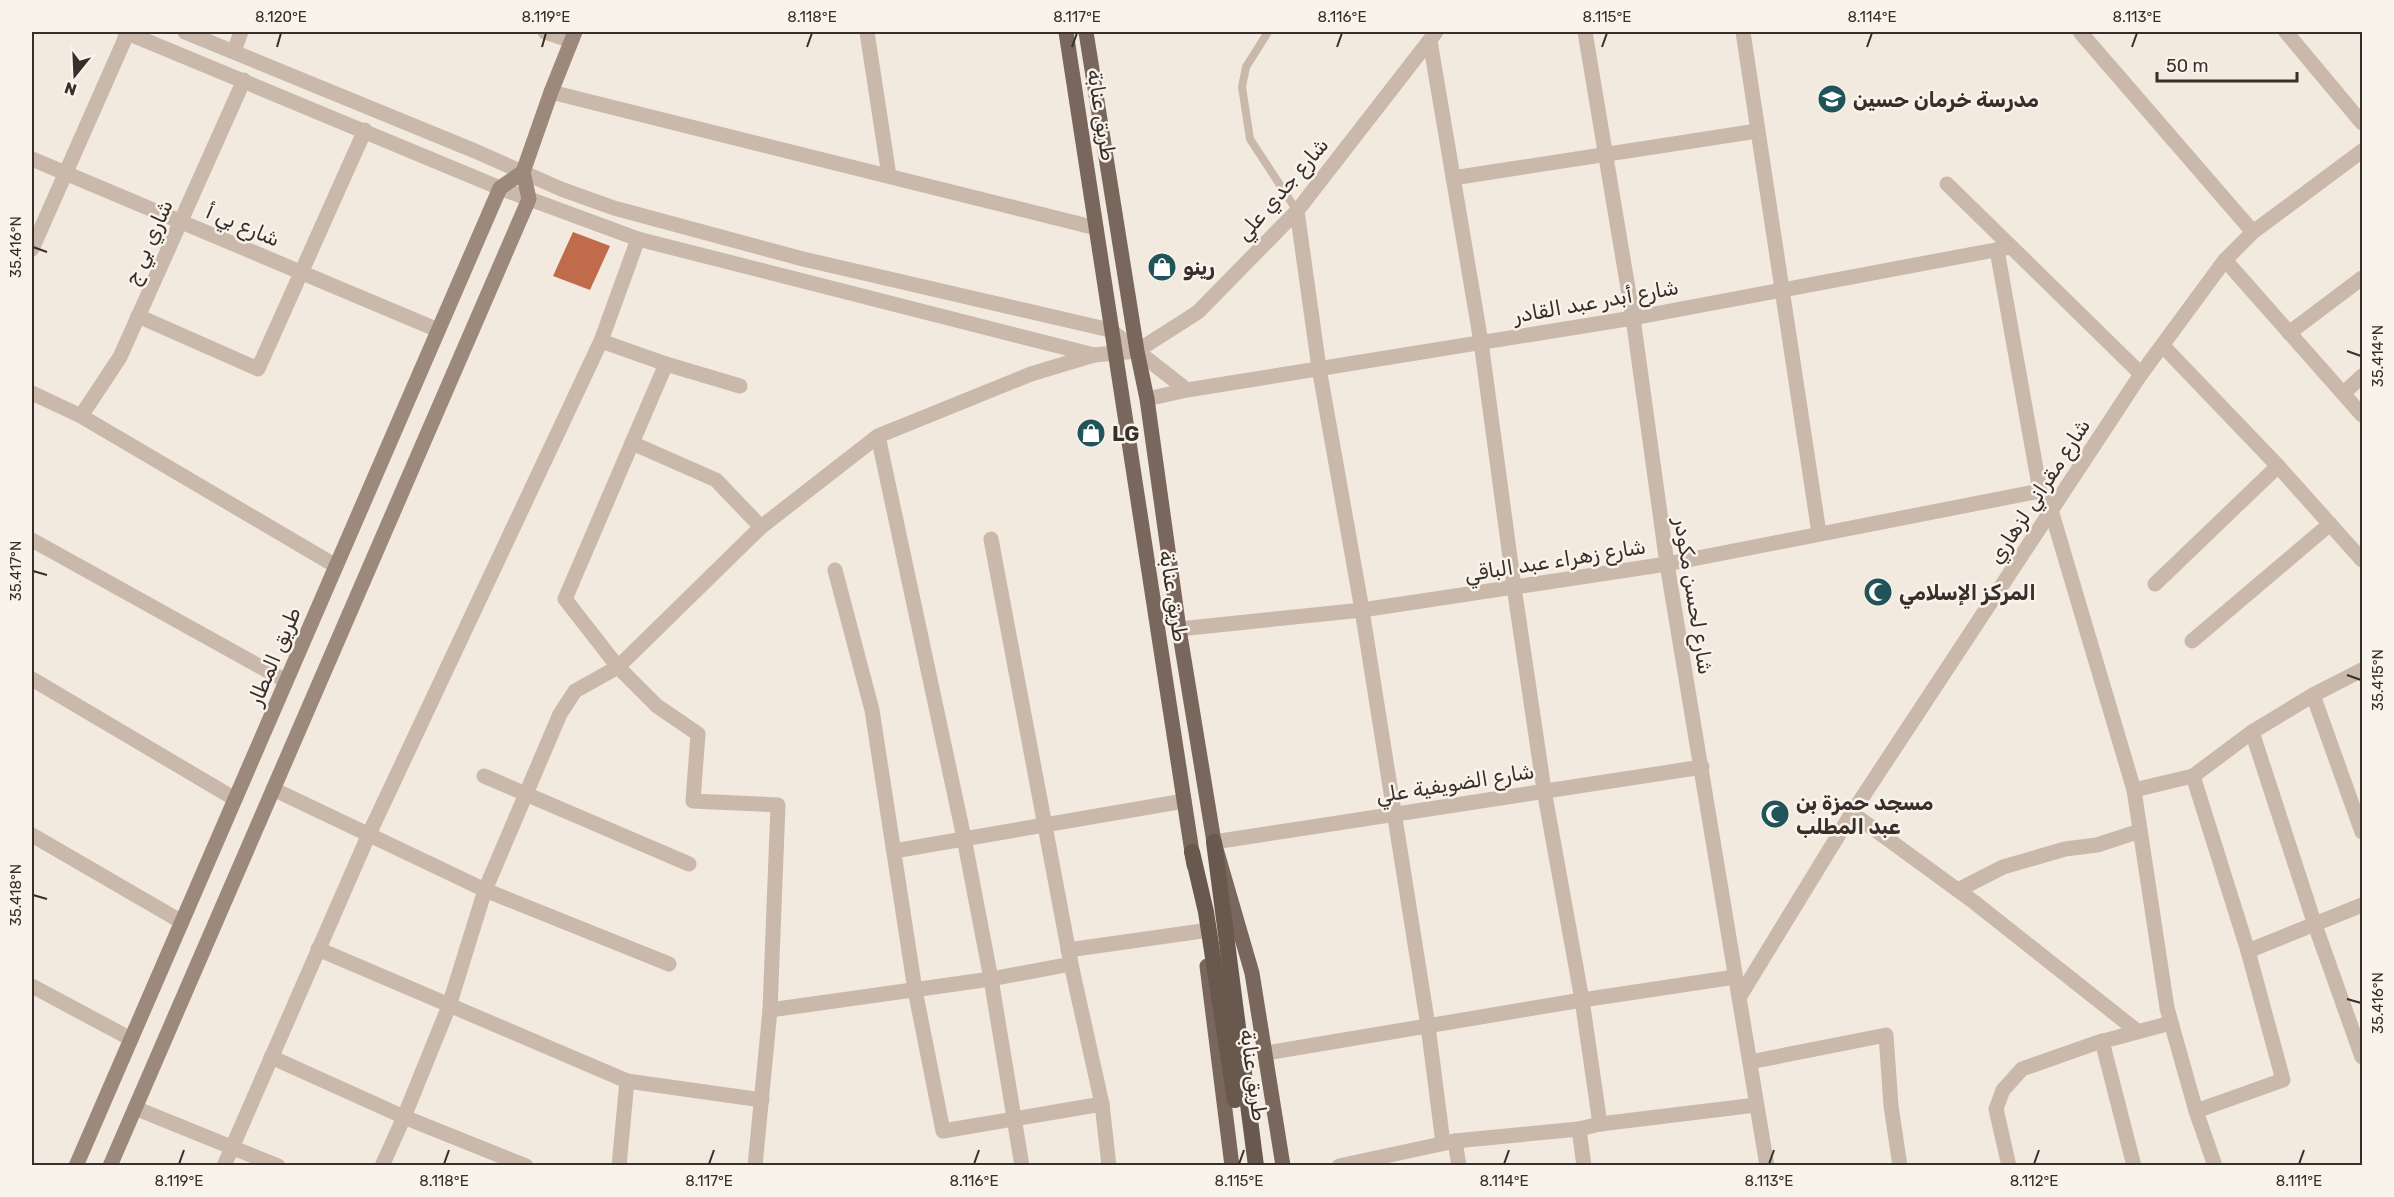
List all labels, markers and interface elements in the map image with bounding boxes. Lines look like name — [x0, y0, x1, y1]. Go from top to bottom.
text: 8.120°E — [255, 8, 307, 26]
text: 8.119°E — [522, 8, 570, 26]
text: 8.118°E — [787, 8, 837, 26]
text: 8.117°E — [1053, 8, 1101, 26]
text: 8.116°E — [1318, 8, 1366, 26]
text: 8.115°E — [1583, 8, 1631, 26]
text: 8.114°E — [1847, 8, 1897, 26]
text: 8.113°E — [2113, 8, 2161, 26]
north arrow — [45, 45, 105, 105]
scale bar — [2157, 45, 2296, 83]
text: 50 m — [2166, 55, 2209, 77]
street label: طريق عنابة — [1082, 67, 1122, 163]
text: N — [62, 78, 79, 100]
school or university icon: مدرسة خرمان حسين — [1816, 83, 1848, 115]
place label: مدرسة خرمان حسين — [1853, 87, 2039, 113]
street label: شارع جدي علي — [1230, 132, 1337, 248]
street label: شاري بي ج — [118, 195, 182, 290]
street label: شارع بي أ — [201, 198, 284, 255]
text: 35.416°N — [7, 216, 25, 278]
shop icon: رينو — [1146, 251, 1178, 283]
place label: رينو — [1183, 255, 1215, 281]
street label: شارع أبدر عبد القادر — [1509, 274, 1681, 330]
text: 35.414°N — [2369, 325, 2387, 387]
street label: شارع مقراني لزهاري — [1983, 414, 2099, 571]
shop icon: LG — [1075, 417, 1107, 449]
place label: LG — [1112, 421, 1139, 446]
street label: شارع لحسن مكودر — [1667, 514, 1719, 676]
street label: شارع زهراء عبد الباقي — [1462, 533, 1648, 591]
text: 35.417°N — [7, 541, 25, 601]
street label: طريق عنابة — [1154, 548, 1194, 644]
mosque icon: المركز الإسلامي — [1862, 576, 1894, 608]
place label: المركز الإسلامي — [1899, 580, 2036, 609]
street label: طريق المطار — [241, 603, 306, 711]
text: 35.415°N — [2369, 649, 2387, 711]
street label: شارع الضويفية علي — [1374, 758, 1537, 812]
place label: مسجد حمزة بن عبد المطلب — [1796, 790, 1933, 839]
mosque icon: مسجد حمزة بن عبد المطلب — [1759, 798, 1791, 830]
text: 35.418°N — [7, 864, 25, 926]
text: 35.416°N — [2369, 972, 2387, 1034]
street label: طريق عنابة — [1235, 1028, 1273, 1122]
text: 8.119°E — [155, 1172, 203, 1190]
text: 8.118°E — [419, 1172, 469, 1190]
text: 8.117°E — [685, 1172, 733, 1190]
text: 8.116°E — [950, 1172, 998, 1190]
text: 8.115°E — [1215, 1172, 1263, 1190]
text: 8.114°E — [1479, 1172, 1529, 1190]
text: 8.113°E — [1745, 1172, 1793, 1190]
text: 8.112°E — [2010, 1172, 2058, 1190]
text: 8.111°E — [2276, 1172, 2322, 1190]

